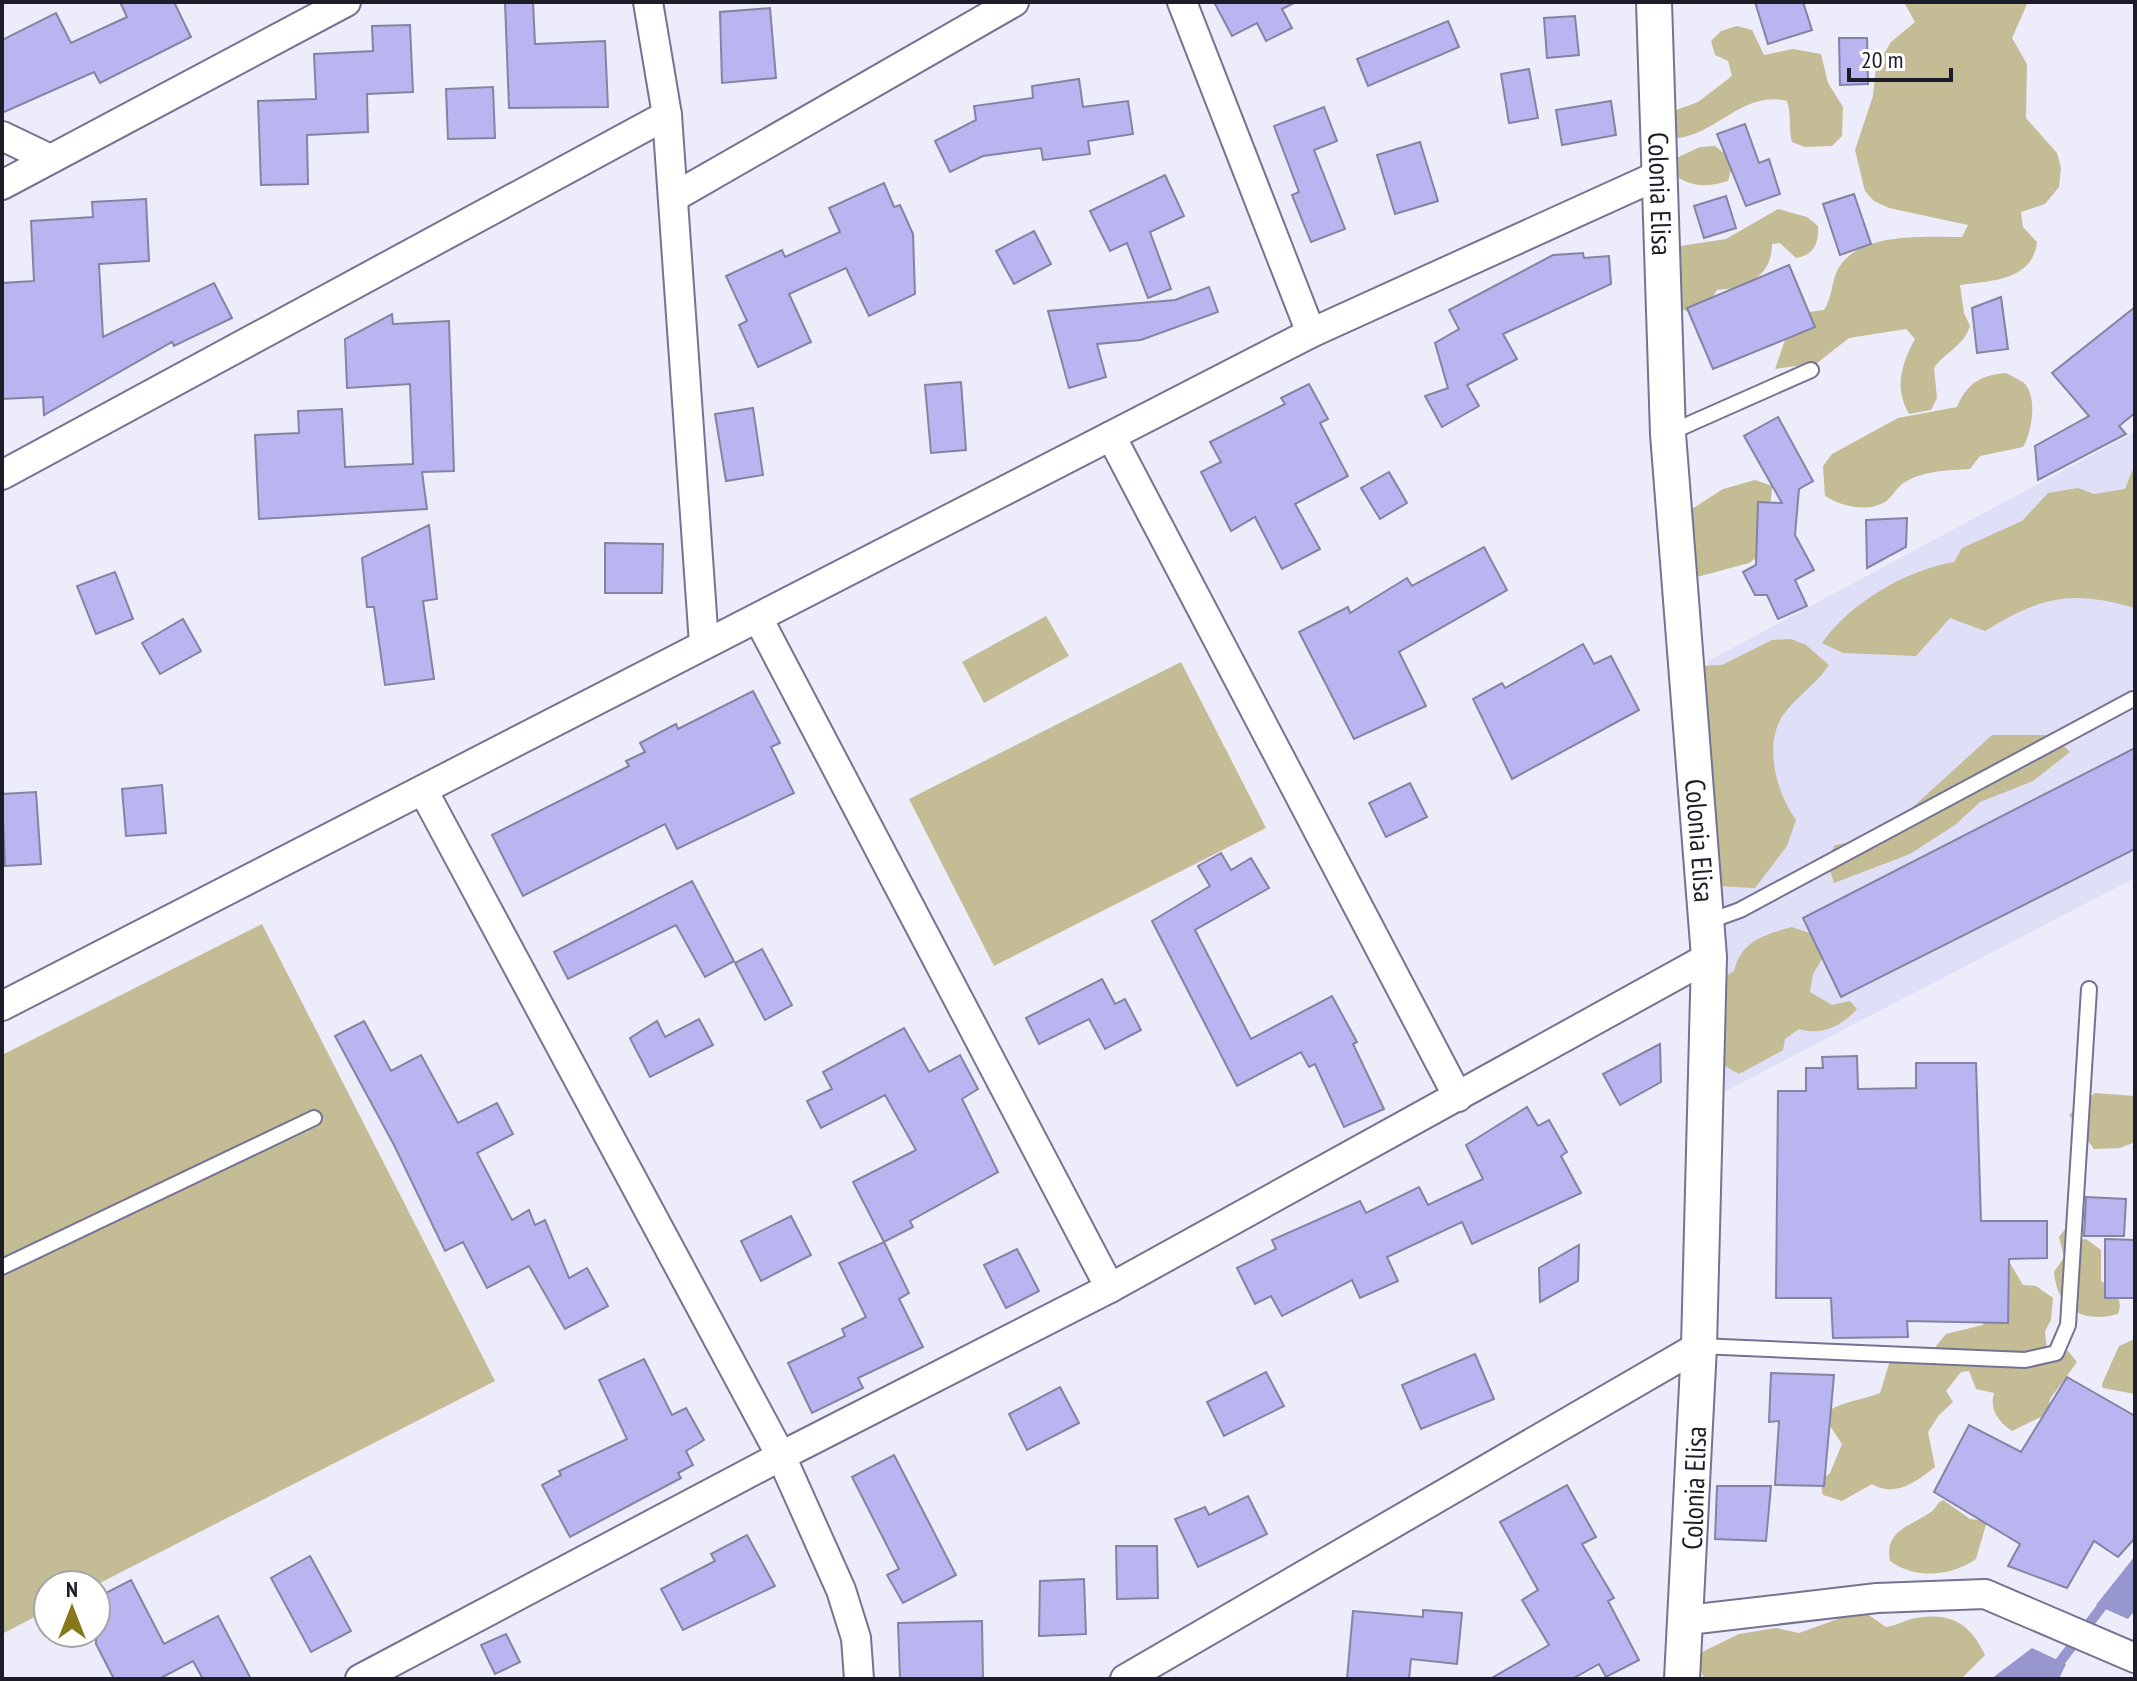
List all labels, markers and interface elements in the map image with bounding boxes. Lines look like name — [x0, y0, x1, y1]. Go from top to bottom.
scale bar — [1849, 32, 1951, 82]
text: 20 m — [1861, 44, 1903, 75]
street label: Colonia Elisa — [1640, 132, 1681, 256]
street label: Colonia Elisa — [1677, 777, 1724, 904]
street label: Colonia Elisa — [1673, 1426, 1714, 1550]
north arrow — [32, 1569, 112, 1649]
text: N — [66, 1575, 78, 1603]

